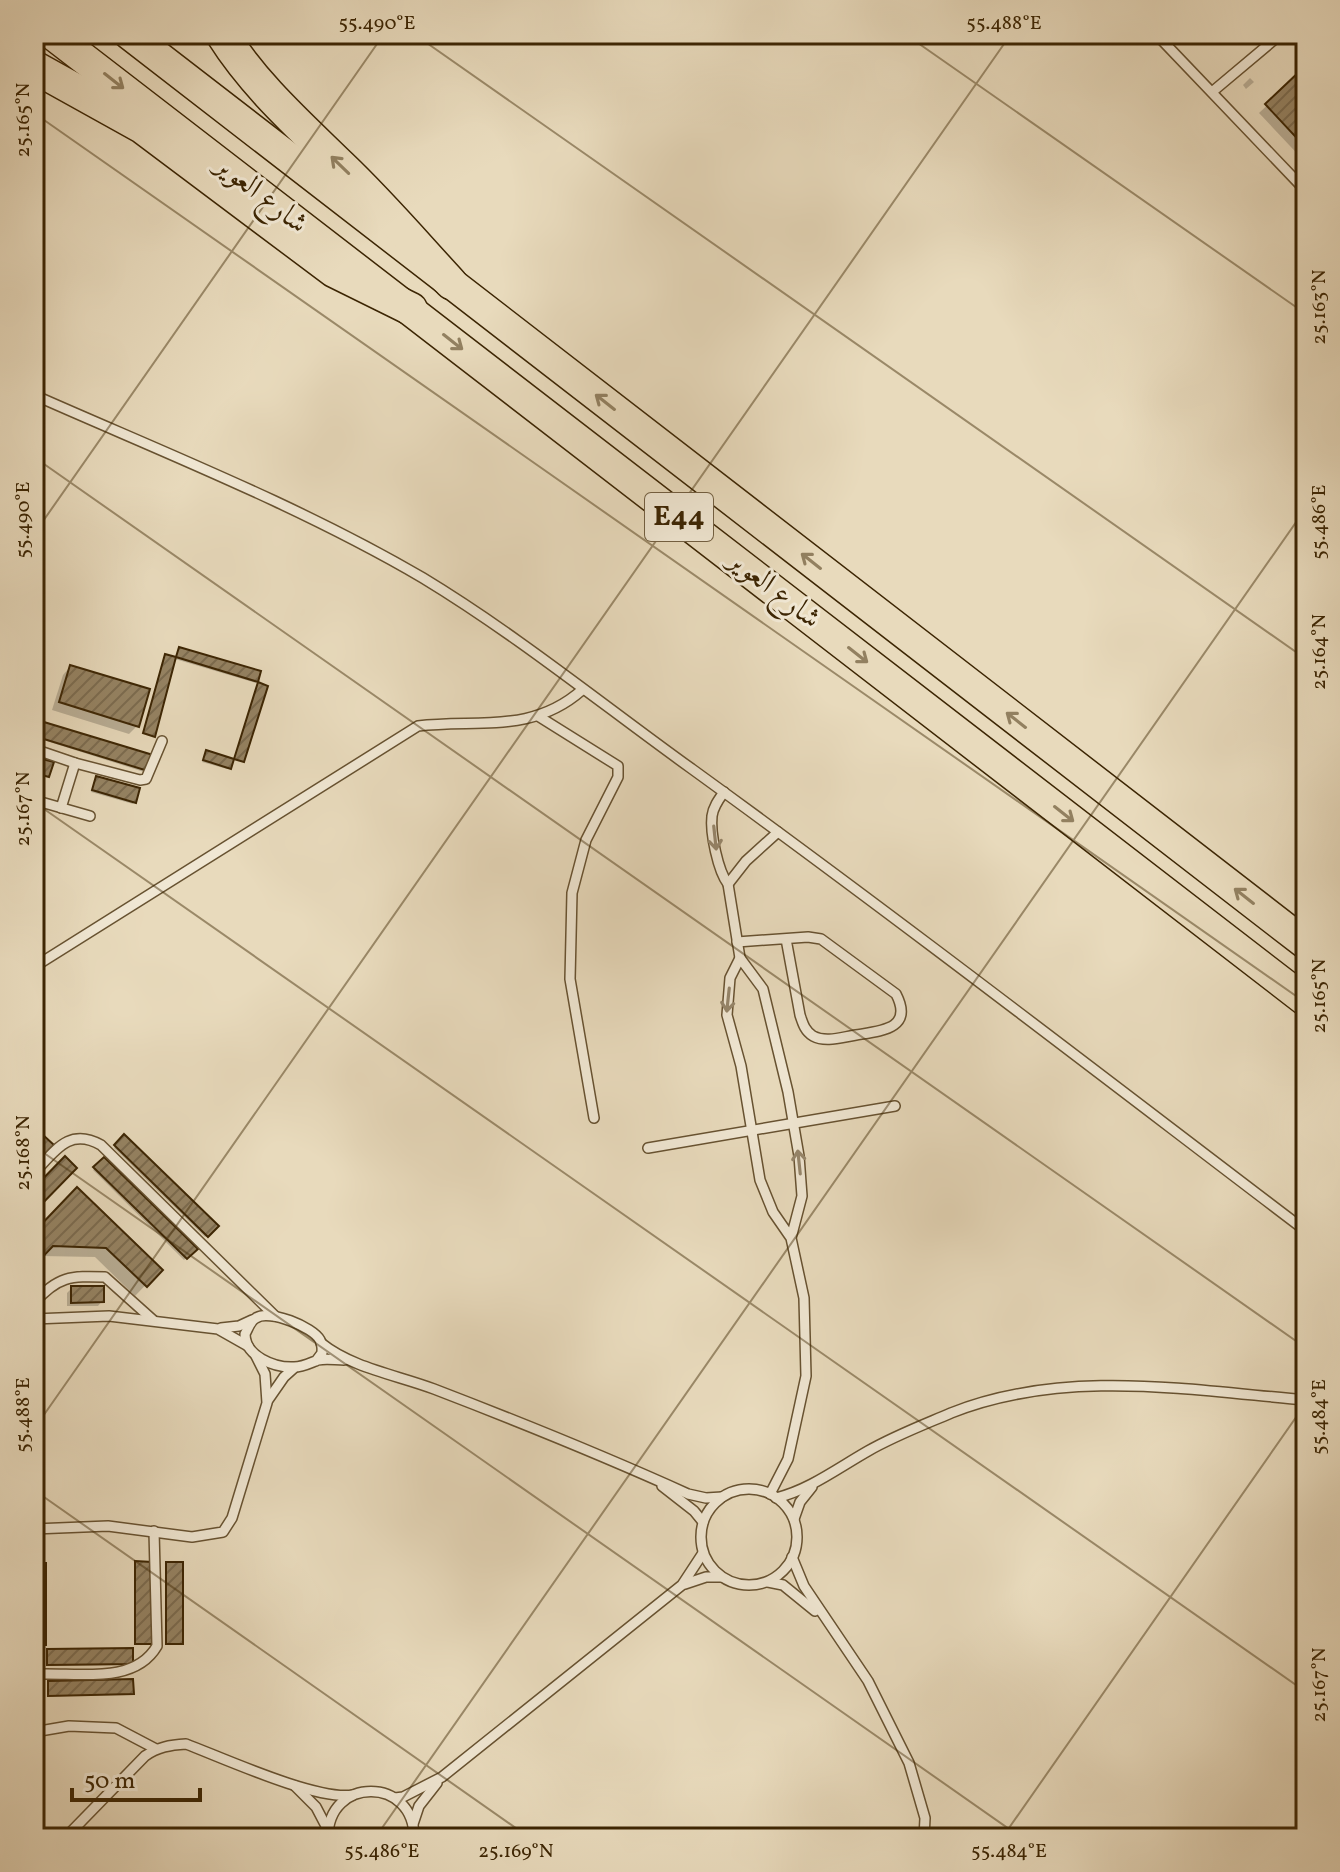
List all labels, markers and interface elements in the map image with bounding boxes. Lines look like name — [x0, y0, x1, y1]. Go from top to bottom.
text: 55.490°E — [338, 10, 416, 38]
text: 55.488°E — [966, 10, 1042, 38]
one-way arrow — [103, 73, 124, 90]
text: 25.165°N — [10, 82, 38, 157]
street label: شارع العوير — [202, 143, 316, 246]
one-way arrow — [331, 156, 350, 175]
text: 25.163°N — [1306, 269, 1334, 345]
one-way arrow — [442, 334, 463, 351]
one-way arrow — [595, 393, 616, 410]
text: 55.490°E — [10, 481, 38, 559]
text: 55.486°E — [1306, 484, 1334, 560]
road number: E44 — [645, 493, 713, 541]
street label: شارع العوير — [715, 538, 829, 641]
one-way arrow — [801, 552, 822, 569]
text: 25.164°N — [1306, 614, 1334, 690]
one-way arrow — [847, 647, 869, 664]
one-way arrow — [1006, 711, 1027, 729]
text: 25.167°N — [10, 771, 38, 846]
one-way arrow — [1053, 806, 1074, 823]
one-way arrow — [707, 824, 722, 851]
one-way arrow — [1234, 887, 1255, 905]
text: 25.165°N — [1306, 958, 1334, 1033]
one-way arrow — [721, 986, 736, 1013]
text: 25.168°N — [10, 1115, 38, 1191]
one-way arrow — [792, 1149, 807, 1176]
text: 55.488°E — [10, 1377, 38, 1453]
text: 55.484°E — [1306, 1379, 1334, 1455]
text: 25.167°N — [1306, 1647, 1334, 1722]
scale bar — [72, 1752, 200, 1802]
text: 50 m — [84, 1765, 136, 1799]
text: 55.486°E — [344, 1838, 420, 1866]
text: 25.169°N — [478, 1838, 554, 1866]
text: 55.484°E — [971, 1838, 1047, 1866]

